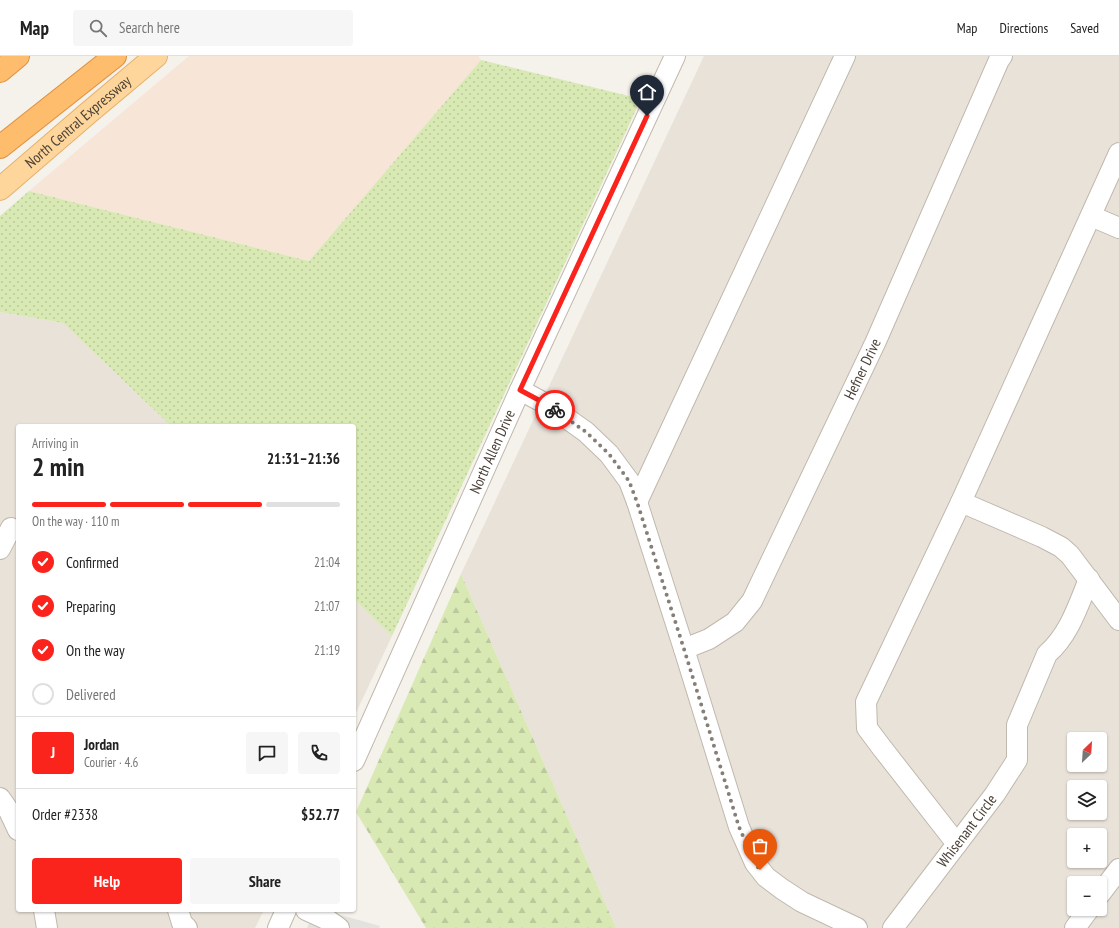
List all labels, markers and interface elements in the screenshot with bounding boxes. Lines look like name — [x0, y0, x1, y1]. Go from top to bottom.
search box — [73, 10, 353, 46]
text: Map — [20, 16, 49, 40]
icon: search — [87, 17, 109, 39]
text: Search here — [119, 18, 180, 37]
text: Map — [957, 19, 977, 37]
text: Directions — [999, 19, 1048, 37]
text: Saved — [1070, 19, 1099, 37]
street label: North Central Expressway — [21, 71, 135, 172]
pin — [630, 75, 664, 116]
icon: home — [636, 81, 658, 103]
street label: Hefner Drive — [839, 335, 885, 402]
courier — [535, 390, 575, 430]
icon: bike — [544, 399, 566, 421]
street label: North Allen Drive — [465, 406, 519, 496]
text: Arriving in — [32, 435, 79, 452]
text: 21:31–21:36 — [267, 449, 340, 468]
text: 2 min — [32, 450, 85, 483]
text: On the way · 110 m — [32, 513, 119, 530]
icon: check — [32, 551, 54, 573]
text: Confirmed — [66, 553, 119, 572]
text: 21:04 — [314, 554, 340, 571]
icon: check — [32, 595, 54, 617]
text: Preparing — [66, 597, 116, 616]
text: 21:07 — [314, 598, 340, 615]
icon: check — [32, 639, 54, 661]
text: On the way — [66, 641, 125, 660]
text: 21:19 — [314, 642, 340, 659]
text: Delivered — [66, 685, 116, 704]
button: chat — [246, 732, 288, 774]
button: phone — [298, 732, 340, 774]
north arrow — [1067, 732, 1107, 772]
map controls — [1067, 732, 1107, 916]
text: Jordan — [84, 735, 119, 754]
text: J — [51, 743, 55, 762]
text: Courier · 4.6 — [84, 754, 138, 771]
button: layers — [1067, 780, 1107, 820]
street label: Whisenant Circle — [933, 790, 1000, 871]
text: Order #2338 — [32, 805, 98, 824]
text: $52.77 — [301, 805, 340, 824]
button: + — [1067, 828, 1107, 868]
pin — [743, 829, 777, 870]
icon: bag — [749, 835, 771, 857]
button: Help — [32, 858, 182, 904]
button: Share — [190, 858, 340, 904]
button: − — [1067, 876, 1107, 916]

